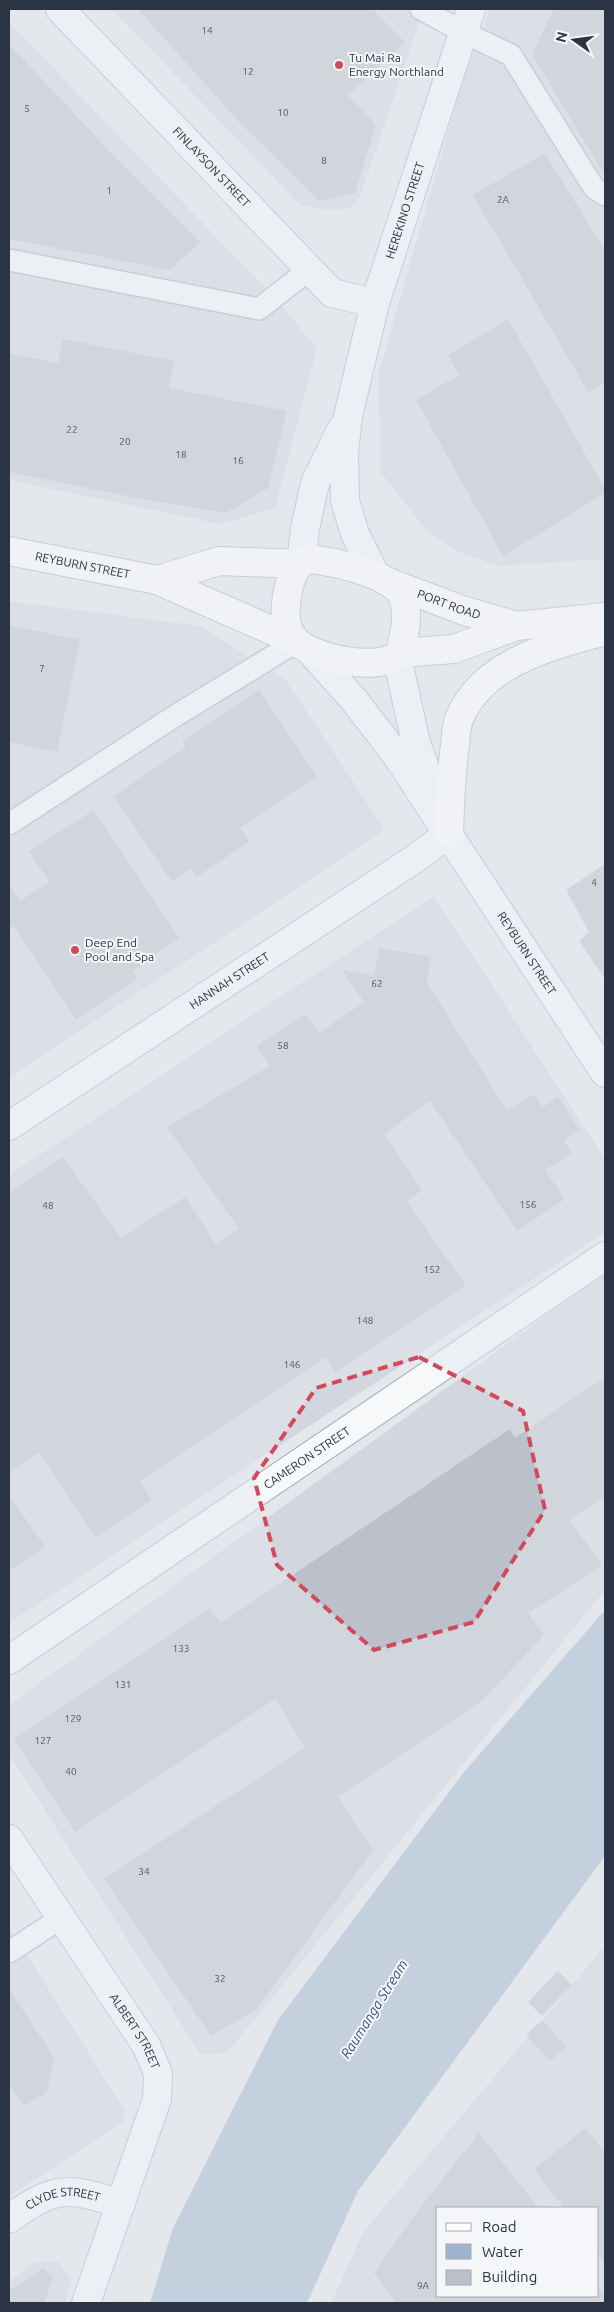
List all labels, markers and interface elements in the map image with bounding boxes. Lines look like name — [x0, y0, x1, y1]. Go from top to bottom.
north arrow — [549, 15, 599, 65]
house number: 14 — [201, 25, 213, 36]
text: N — [552, 30, 570, 44]
place label: Tu Mai Ra Energy Northland — [349, 51, 444, 78]
marker: Tu Mai Ra Energy Northland — [333, 59, 345, 71]
house number: 12 — [242, 66, 254, 77]
house number: 5 — [24, 103, 30, 114]
house number: 10 — [277, 107, 289, 118]
street label: FINLAYSON STREET — [171, 124, 253, 210]
house number: 8 — [321, 155, 327, 166]
street label: HEREKINO STREET — [383, 160, 427, 260]
house number: 1 — [106, 185, 112, 196]
house number: 2A — [497, 194, 510, 205]
house number: 22 — [66, 424, 78, 435]
house number: 20 — [119, 436, 131, 447]
house number: 18 — [175, 449, 187, 460]
house number: 16 — [232, 455, 244, 466]
street label: REYBURN STREET — [34, 549, 132, 581]
street label: PORT ROAD — [416, 587, 482, 621]
house number: 7 — [39, 663, 45, 674]
house number: 4 — [591, 877, 597, 888]
street label: REYBURN STREET — [495, 909, 559, 997]
place label: Deep End Pool and Spa — [85, 936, 154, 963]
marker: Deep End Pool and Spa — [69, 944, 81, 956]
street label: HANNAH STREET — [187, 949, 272, 1011]
house number: 62 — [371, 978, 383, 989]
house number: 58 — [277, 1040, 289, 1051]
house number: 156 — [520, 1199, 537, 1210]
house number: 48 — [42, 1200, 54, 1211]
house number: 152 — [424, 1264, 440, 1275]
house number: 148 — [357, 1315, 374, 1326]
house number: 146 — [284, 1359, 301, 1370]
street label: CAMERON STREET — [261, 1424, 353, 1491]
house number: 133 — [173, 1643, 189, 1654]
house number: 131 — [115, 1679, 131, 1690]
house number: 129 — [65, 1713, 81, 1724]
house number: 127 — [35, 1735, 51, 1746]
house number: 40 — [65, 1766, 77, 1777]
house number: 34 — [138, 1866, 150, 1877]
water label: Raumanga Stream — [337, 1957, 411, 2061]
house number: 32 — [214, 1973, 226, 1984]
street label: ALBERT STREET — [108, 1991, 163, 2071]
street label: CLYDE STREET — [23, 2185, 102, 2212]
legend — [436, 2207, 599, 2297]
text: Road — [482, 2218, 517, 2235]
text: Water — [482, 2243, 523, 2260]
text: Building — [482, 2268, 537, 2285]
house number: 9A — [417, 2280, 430, 2291]

